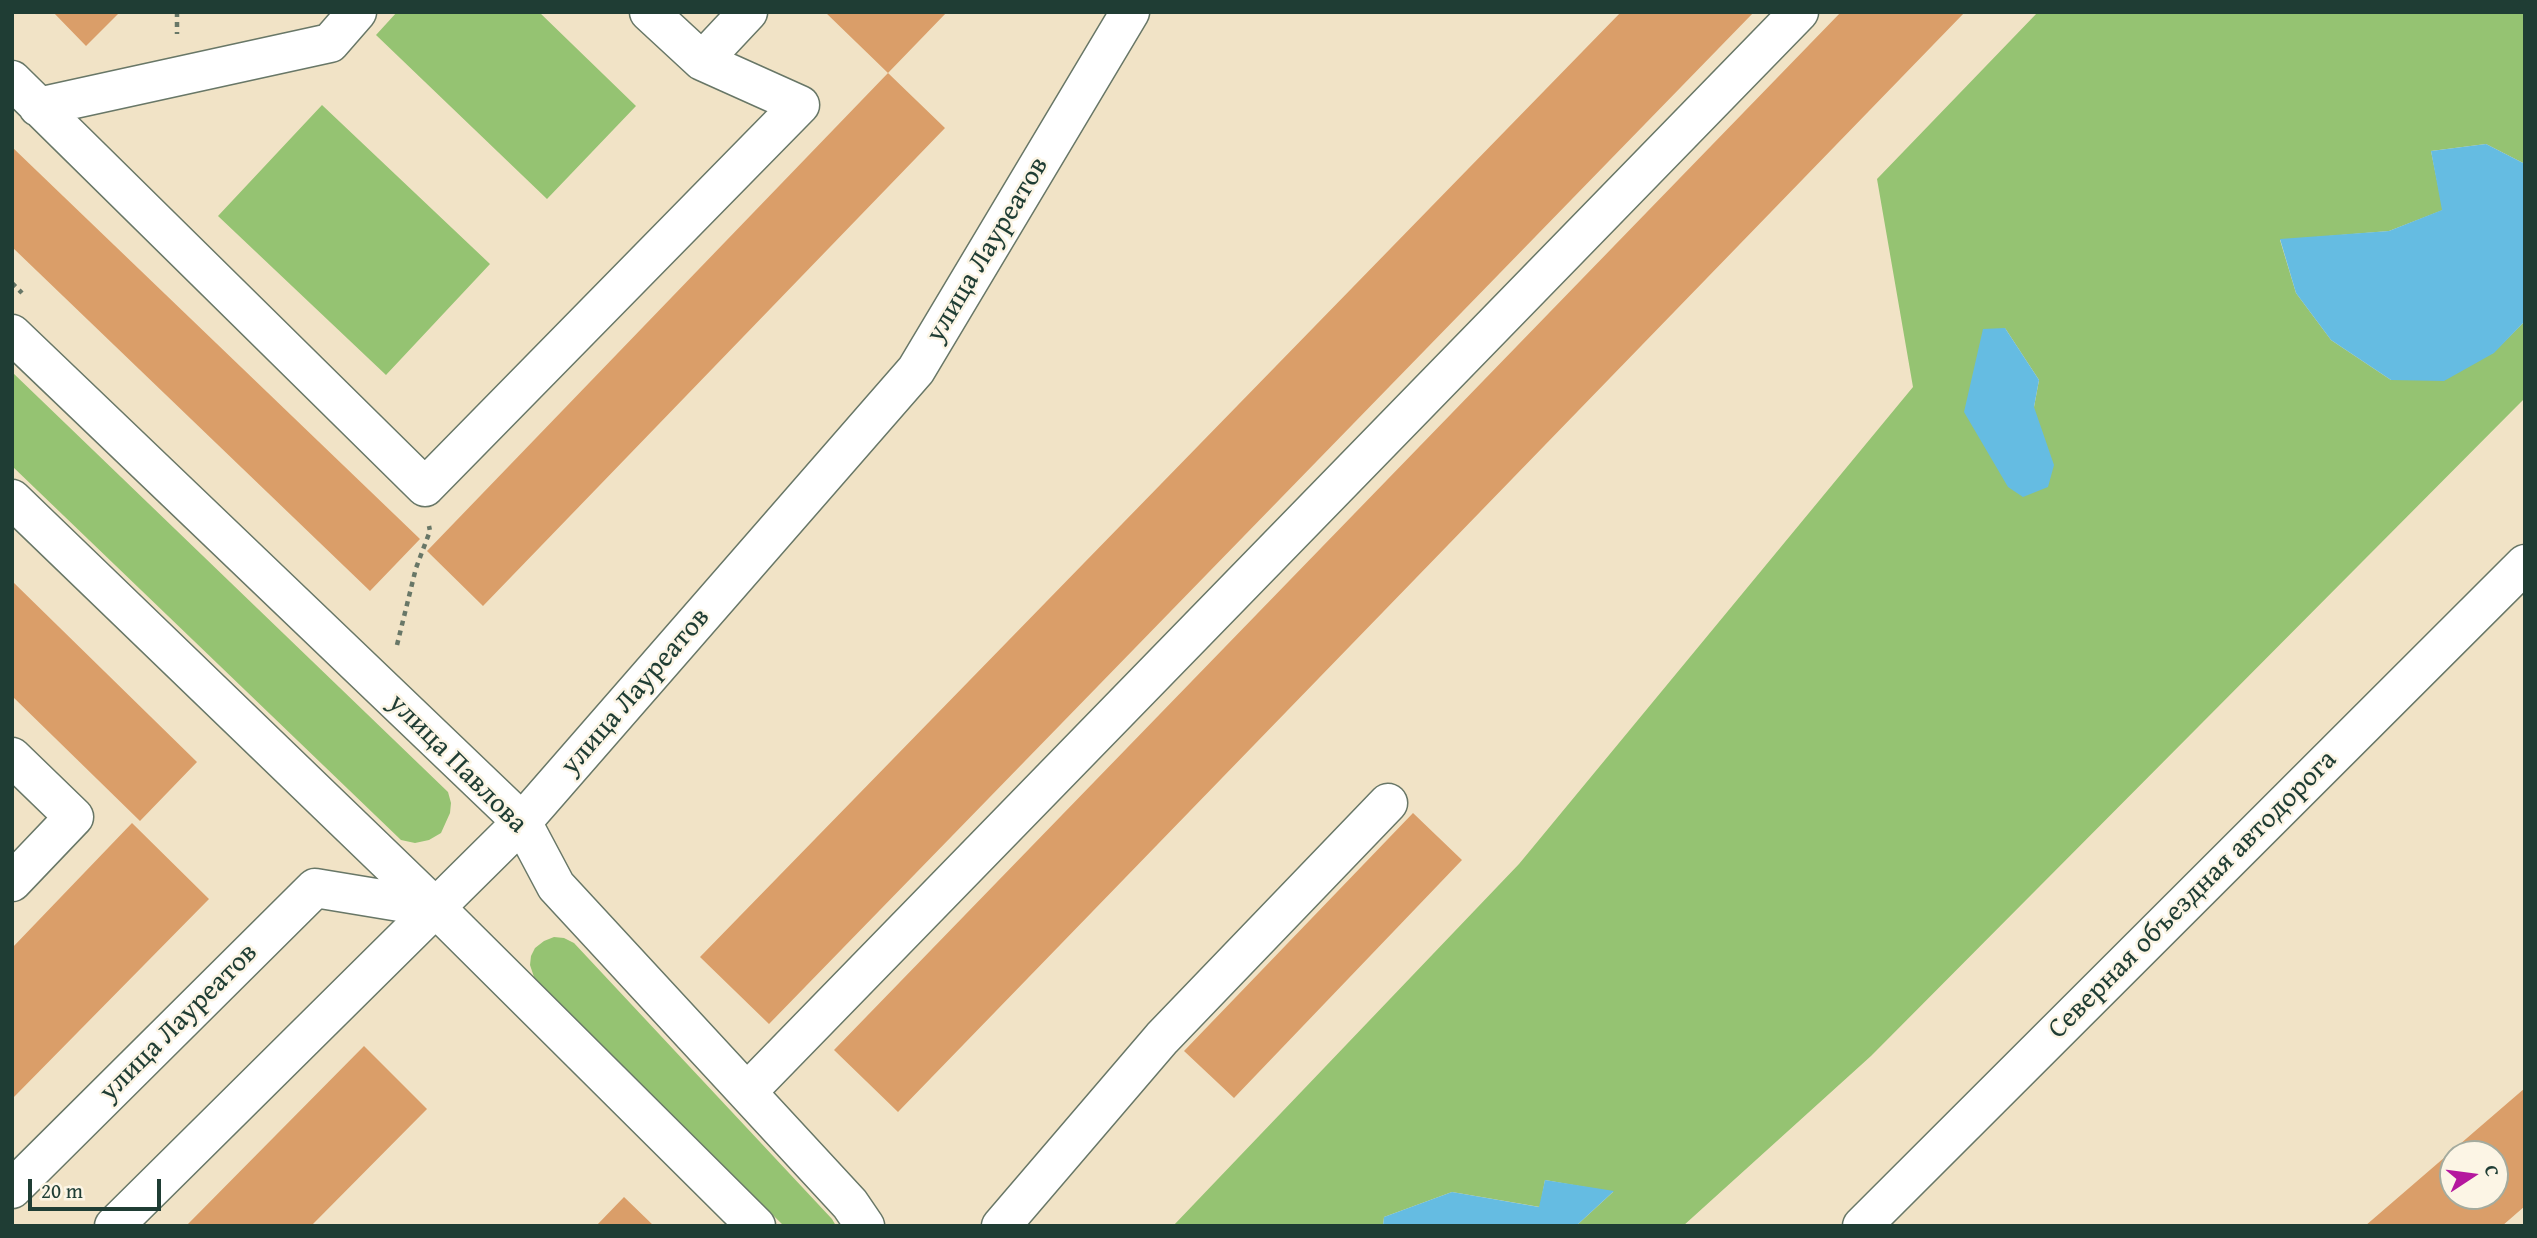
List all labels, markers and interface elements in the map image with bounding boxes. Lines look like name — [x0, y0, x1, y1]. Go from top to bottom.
street label: улица Лауреатов — [919, 151, 1057, 349]
street label: улица Лауреатов — [554, 602, 718, 782]
street label: улица Павлова — [380, 687, 534, 841]
street label: Северная объездная автодорога — [2042, 744, 2344, 1046]
street label: улица Лауреатов — [93, 937, 265, 1109]
north arrow — [2439, 1140, 2509, 1210]
text: С — [2478, 1162, 2507, 1179]
scale bar — [32, 1164, 164, 1208]
text: 20 m — [41, 1175, 83, 1206]

